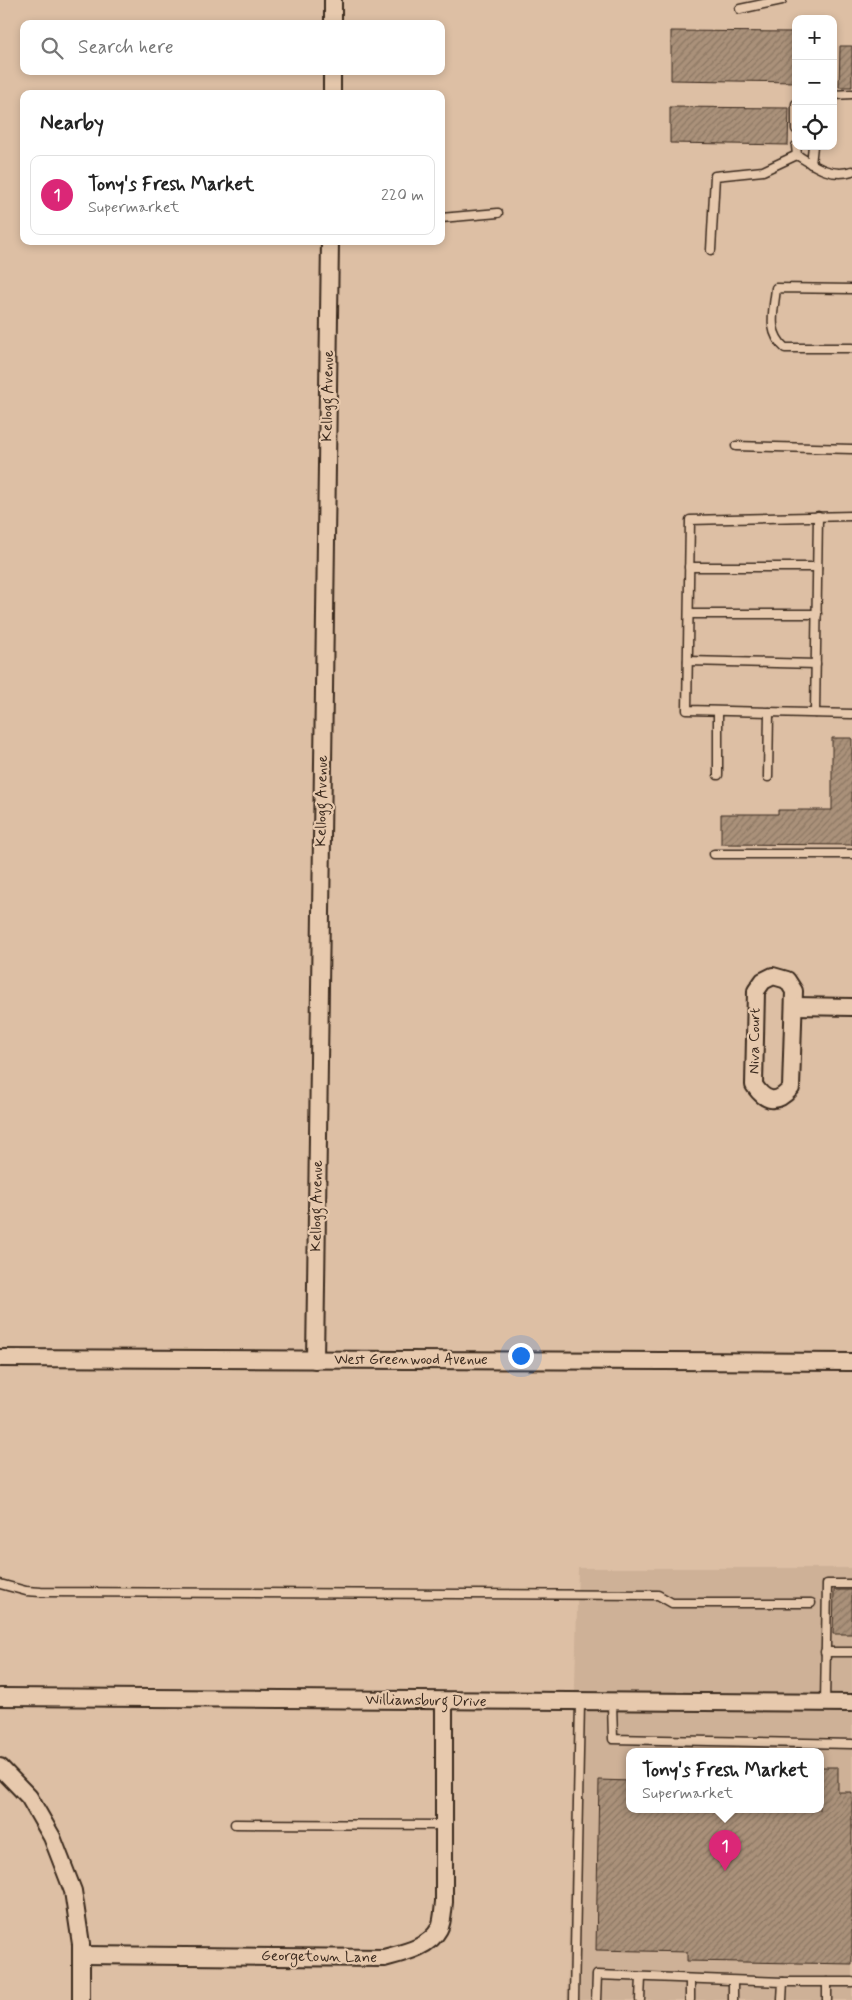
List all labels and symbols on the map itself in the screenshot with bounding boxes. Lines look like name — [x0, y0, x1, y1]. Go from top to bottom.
street label: Kellogg Avenue — [317, 350, 340, 442]
street label: Kellogg Avenue — [311, 755, 334, 847]
street label: Niva Court — [744, 1007, 766, 1074]
street label: Kellogg Avenue — [306, 1160, 329, 1252]
your location — [508, 1343, 534, 1369]
street label: West Greenwood Avenue — [334, 1350, 488, 1370]
street label: Williamsburg Drive — [365, 1690, 487, 1713]
pin: 1 — [709, 1830, 741, 1871]
street label: Georgetown Lane — [261, 1946, 377, 1969]

